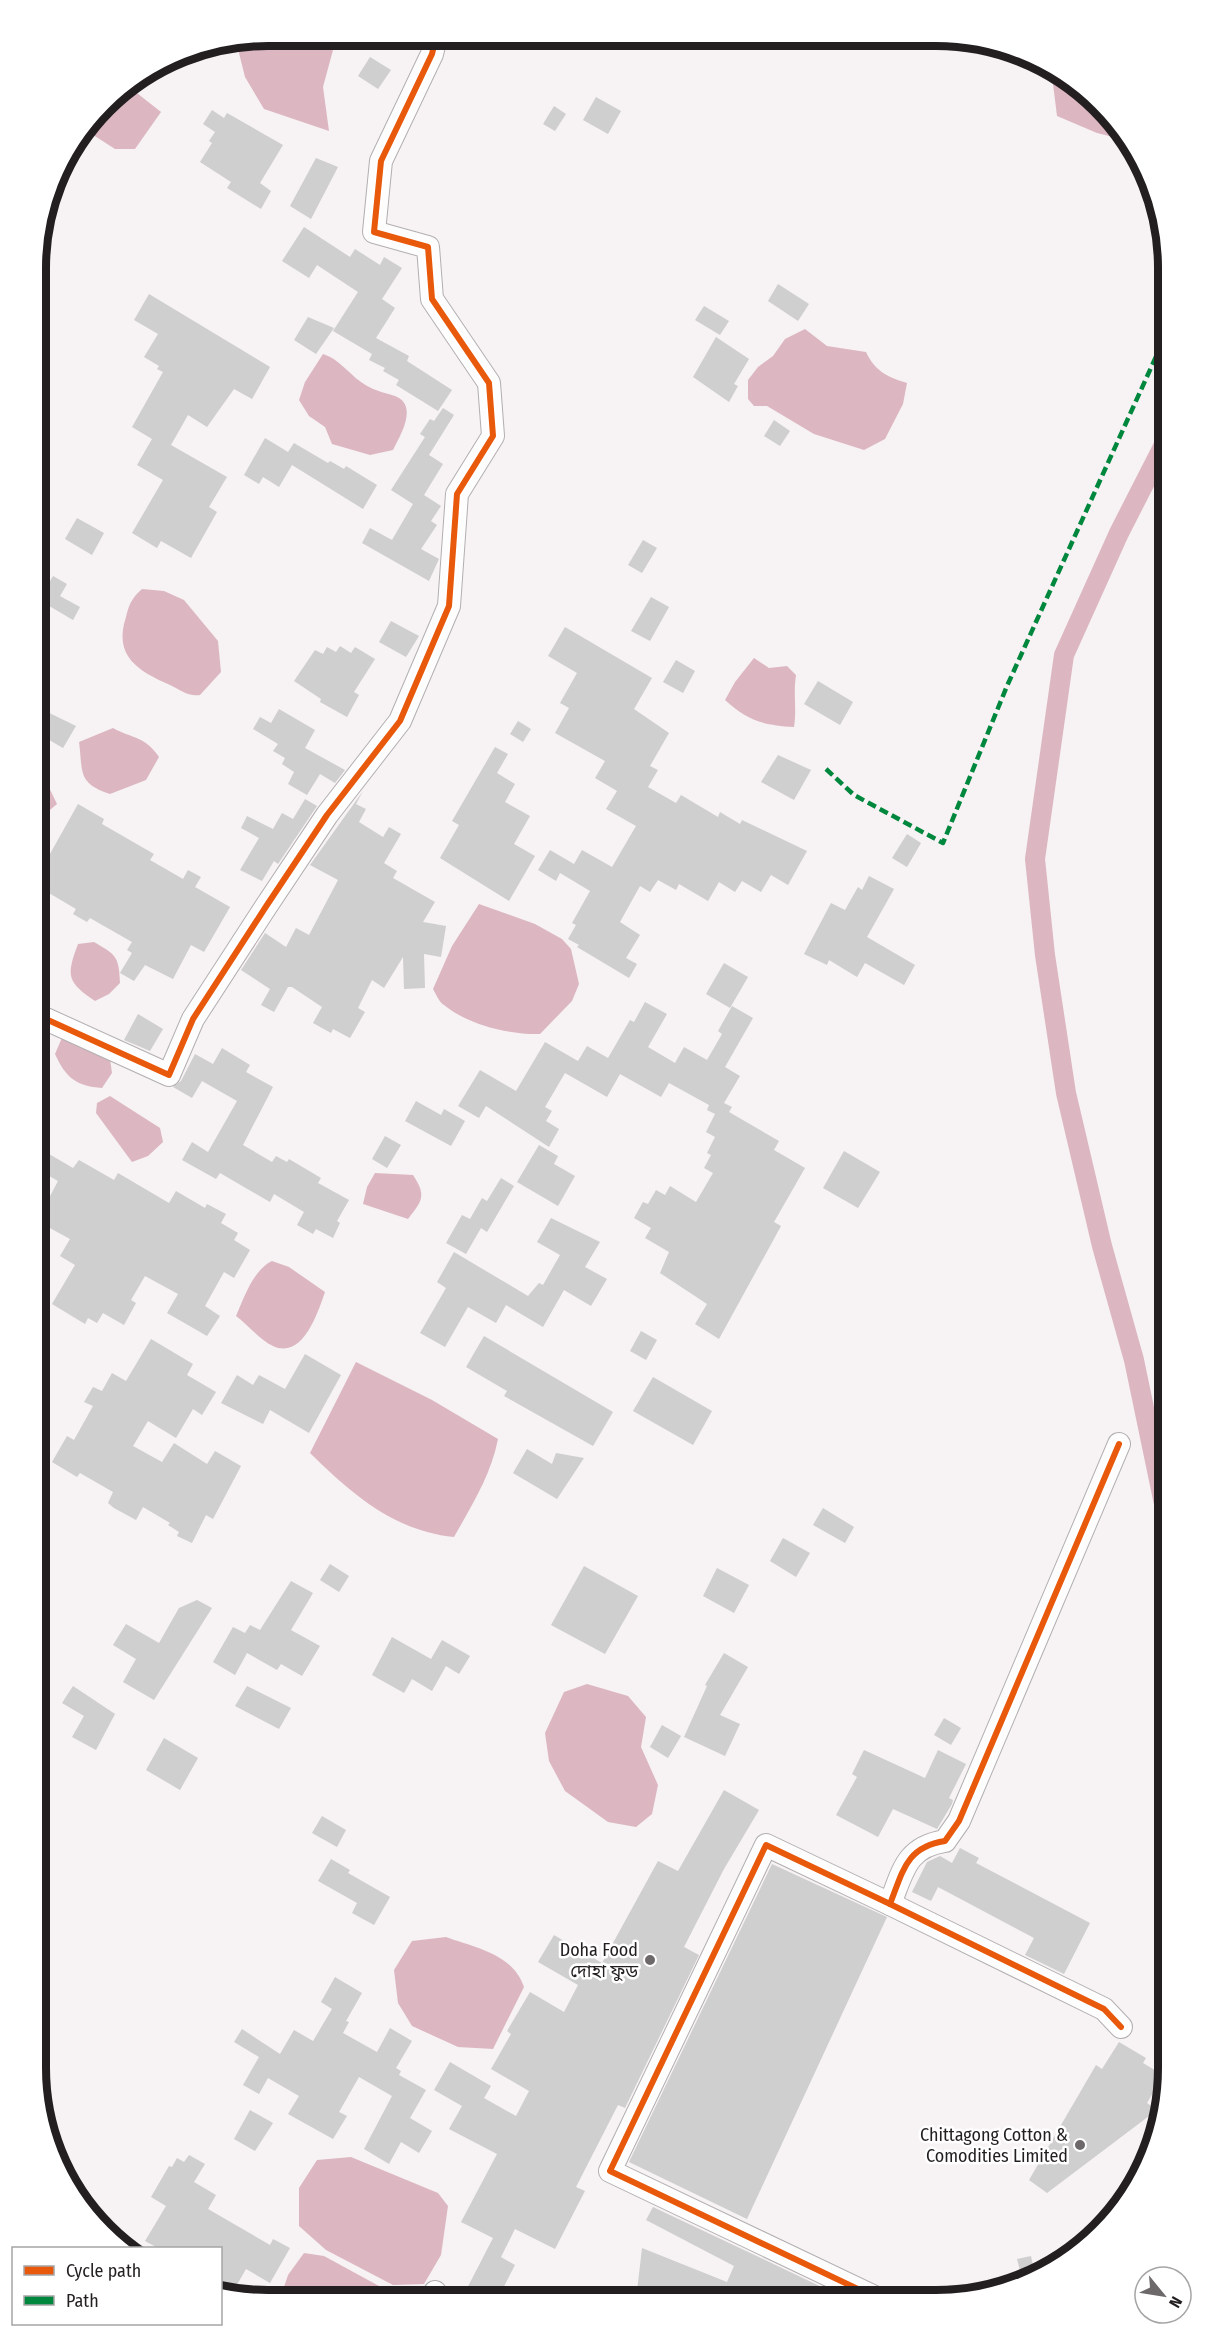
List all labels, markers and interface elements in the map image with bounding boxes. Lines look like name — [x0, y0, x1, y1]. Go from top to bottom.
place label: Doha Food দোহা ফুড — [560, 1939, 638, 1982]
marker: Doha Food দোহা ফুড — [643, 1953, 657, 1967]
place label: Chittagong Cotton & Comodities Limited — [920, 2124, 1068, 2167]
marker: Chittagong Cotton & Comodities Limited — [1073, 2138, 1087, 2152]
legend — [12, 2247, 222, 2325]
text: Cycle path — [66, 2260, 141, 2282]
north arrow — [1133, 2265, 1193, 2325]
text: Path — [66, 2290, 99, 2312]
text: N — [1165, 2293, 1186, 2311]

